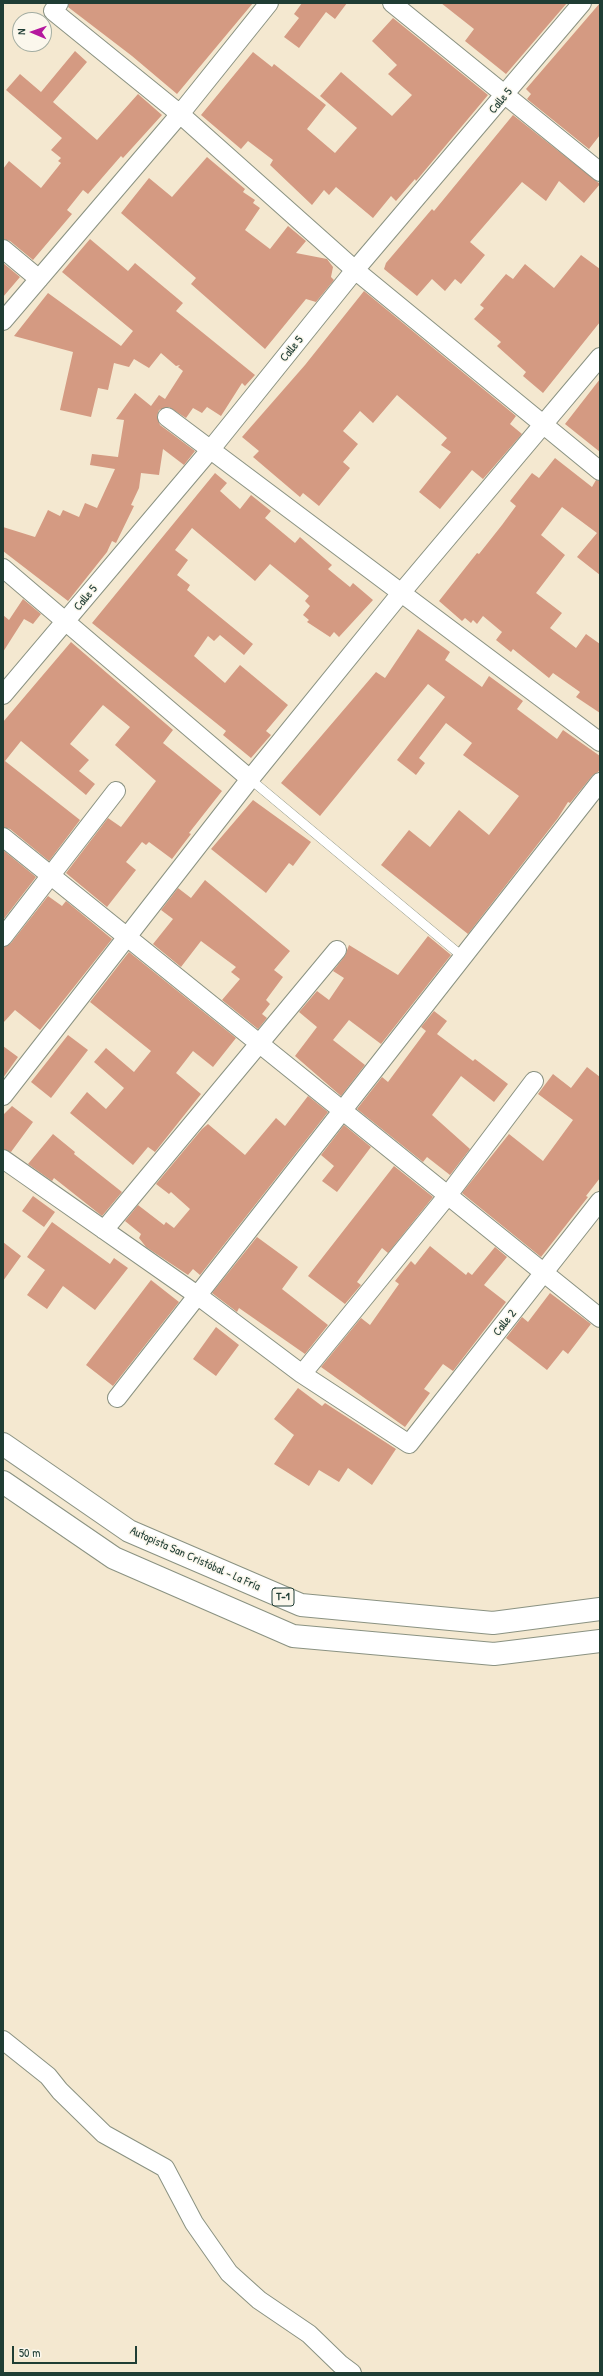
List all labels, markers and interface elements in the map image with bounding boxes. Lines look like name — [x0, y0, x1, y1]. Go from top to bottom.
north arrow — [12, 12, 52, 52]
text: N — [14, 28, 28, 35]
street label: Calle 5 — [486, 85, 516, 117]
street label: Calle 5 — [277, 333, 307, 365]
street label: Calle 5 — [71, 582, 101, 614]
street label: Calle 2 — [490, 1307, 520, 1339]
street label: Autopista San Cristóbal - La Fría — [128, 1524, 262, 1594]
road number: T-1 — [272, 1588, 294, 1606]
scale bar — [14, 2338, 139, 2364]
text: 50 m — [19, 2344, 40, 2361]

